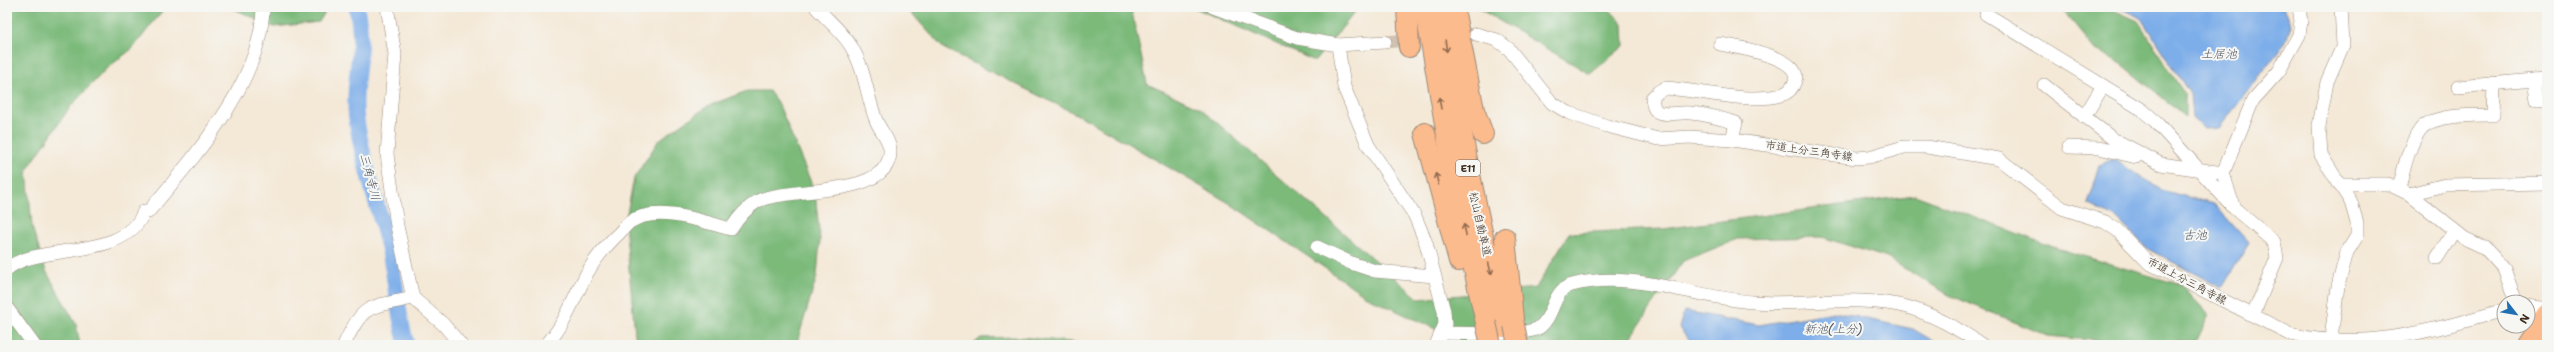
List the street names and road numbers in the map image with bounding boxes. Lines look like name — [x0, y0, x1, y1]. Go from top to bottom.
street label: 市道上分三角寺線 — [1764, 137, 1854, 165]
road number: E11 — [1456, 160, 1480, 176]
street label: 松山自動車道 — [1465, 190, 1495, 258]
street label: 市道上分三角寺線 — [2145, 254, 2229, 308]

